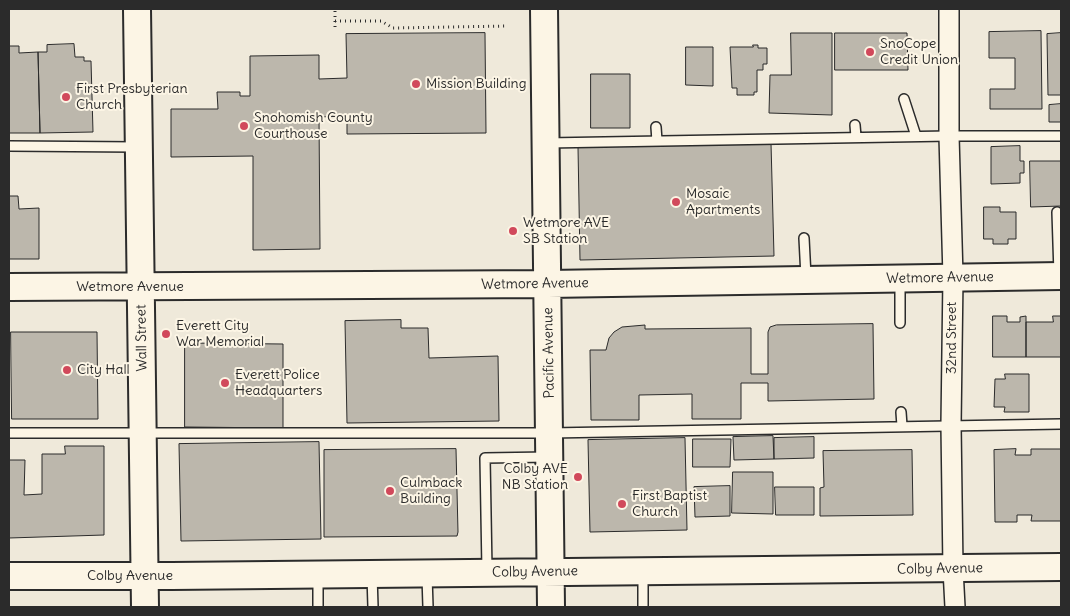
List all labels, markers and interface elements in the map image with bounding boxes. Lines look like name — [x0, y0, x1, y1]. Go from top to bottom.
place label: SnoCope Credit Union — [880, 36, 958, 68]
marker: SnoCope Credit Union — [864, 46, 876, 58]
place label: Mission Building — [426, 76, 527, 92]
marker: Mission Building — [410, 78, 422, 90]
place label: First Presbyterian Church — [76, 81, 188, 114]
marker: First Presbyterian Church — [60, 91, 72, 103]
place label: Snohomish County Courthouse — [254, 110, 373, 142]
marker: Snohomish County Courthouse — [238, 120, 250, 132]
place label: Mosaic Apartments — [686, 186, 760, 218]
marker: Mosaic Apartments — [670, 196, 682, 208]
place label: Wetmore AVE SB Station — [523, 215, 609, 248]
marker: Wetmore AVE SB Station — [507, 225, 519, 237]
street label: Wetmore Avenue — [886, 269, 994, 287]
street label: Wetmore Avenue — [481, 275, 589, 293]
street label: Wetmore Avenue — [76, 279, 184, 295]
street label: 32nd Street — [944, 302, 960, 374]
street label: Wall Street — [133, 304, 151, 372]
street label: Pacific Avenue — [540, 307, 558, 399]
place label: Everett City War Memorial — [176, 318, 264, 351]
marker: Everett City War Memorial — [160, 328, 172, 340]
place label: City Hall — [77, 362, 130, 378]
marker: City Hall — [61, 364, 73, 376]
place label: Everett Police Headquarters — [235, 367, 322, 400]
marker: Everett Police Headquarters — [219, 377, 231, 389]
place label: Colby AVE NB Station — [502, 461, 568, 494]
marker: Colby AVE NB Station — [572, 471, 584, 483]
place label: Culmback Building — [400, 475, 463, 508]
marker: Culmback Building — [384, 485, 396, 497]
place label: First Baptist Church — [632, 488, 707, 520]
marker: First Baptist Church — [616, 498, 628, 510]
street label: Colby Avenue — [897, 560, 983, 578]
street label: Colby Avenue — [492, 563, 578, 581]
street label: Colby Avenue — [87, 568, 173, 584]

